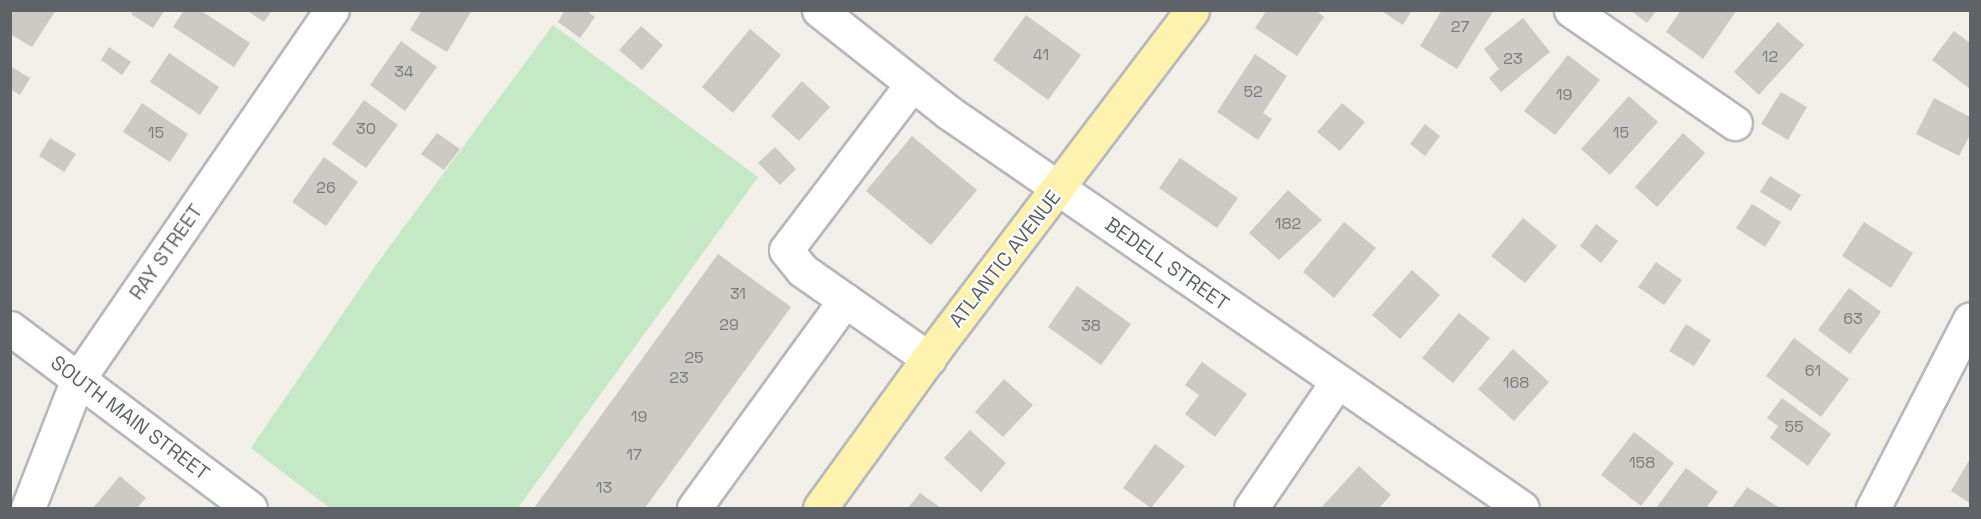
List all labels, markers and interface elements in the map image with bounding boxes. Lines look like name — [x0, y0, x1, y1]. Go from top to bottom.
house number: 27 — [1451, 17, 1469, 37]
house number: 41 — [1033, 45, 1049, 65]
house number: 12 — [1762, 47, 1778, 67]
house number: 23 — [1503, 49, 1523, 69]
house number: 34 — [394, 62, 414, 82]
house number: 52 — [1243, 82, 1263, 102]
house number: 19 — [1556, 85, 1572, 105]
house number: 30 — [356, 119, 376, 139]
house number: 15 — [148, 123, 164, 143]
house number: 15 — [1613, 123, 1629, 143]
house number: 26 — [316, 178, 336, 198]
street label: ATLANTIC AVENUE — [944, 186, 1066, 332]
street label: RAY STREET — [124, 200, 208, 304]
street label: BEDELL STREET — [1100, 212, 1234, 316]
house number: 182 — [1275, 214, 1301, 234]
house number: 31 — [730, 284, 746, 304]
house number: 63 — [1843, 309, 1863, 329]
house number: 29 — [719, 315, 739, 335]
house number: 38 — [1081, 316, 1101, 336]
house number: 25 — [684, 348, 704, 368]
street label: SOUTH MAIN STREET — [46, 350, 214, 486]
house number: 61 — [1805, 361, 1821, 381]
house number: 23 — [669, 368, 689, 388]
house number: 168 — [1503, 373, 1529, 393]
house number: 19 — [631, 407, 647, 427]
house number: 55 — [1784, 417, 1804, 437]
house number: 17 — [626, 445, 642, 465]
house number: 158 — [1629, 453, 1655, 473]
house number: 13 — [596, 478, 612, 498]

